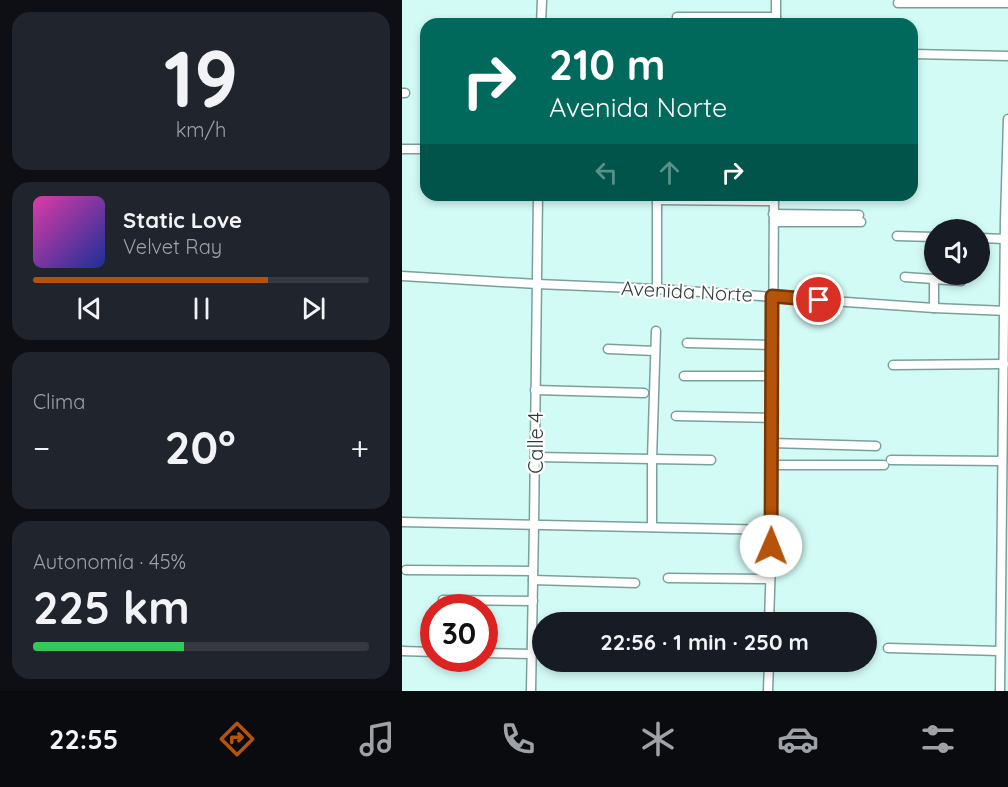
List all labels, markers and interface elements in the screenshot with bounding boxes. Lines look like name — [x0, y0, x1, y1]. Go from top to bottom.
text: 19 — [164, 29, 238, 127]
text: 210 m — [549, 38, 666, 91]
icon: right — [450, 42, 528, 120]
text: Avenida Norte — [549, 90, 727, 124]
text: km/h — [176, 117, 226, 142]
icon: left — [590, 156, 623, 189]
icon: ahead — [653, 156, 686, 189]
icon: right — [716, 156, 749, 189]
text: Static Love — [123, 206, 242, 234]
map controls — [924, 219, 990, 285]
button: sound — [924, 219, 990, 285]
text: Velvet Ray — [123, 234, 222, 259]
pin — [793, 274, 844, 325]
street label: Avenida Norte — [620, 275, 754, 307]
icon: arrive — [802, 283, 835, 316]
icon: previous — [73, 292, 106, 325]
icon: pause — [185, 292, 218, 325]
icon: next — [297, 292, 330, 325]
text: Clima — [33, 389, 85, 414]
street label: Calle 4 — [523, 412, 548, 474]
text: 20° — [165, 419, 236, 475]
text: − — [33, 427, 50, 468]
text: + — [350, 427, 369, 468]
position arrow — [739, 514, 803, 578]
text: Autonomía · 45% — [33, 549, 186, 574]
text: 225 km — [33, 579, 190, 635]
speed limit sign: 30 — [420, 594, 498, 672]
text: 22:56 · 1 min · 250 m — [600, 628, 809, 656]
icon: directions — [216, 718, 258, 760]
icon: music — [356, 718, 398, 760]
icon: phone — [497, 718, 539, 760]
icon: climate — [637, 718, 679, 760]
icon: car — [777, 718, 819, 760]
icon: filters — [917, 718, 959, 760]
text: 22:55 — [49, 722, 118, 756]

